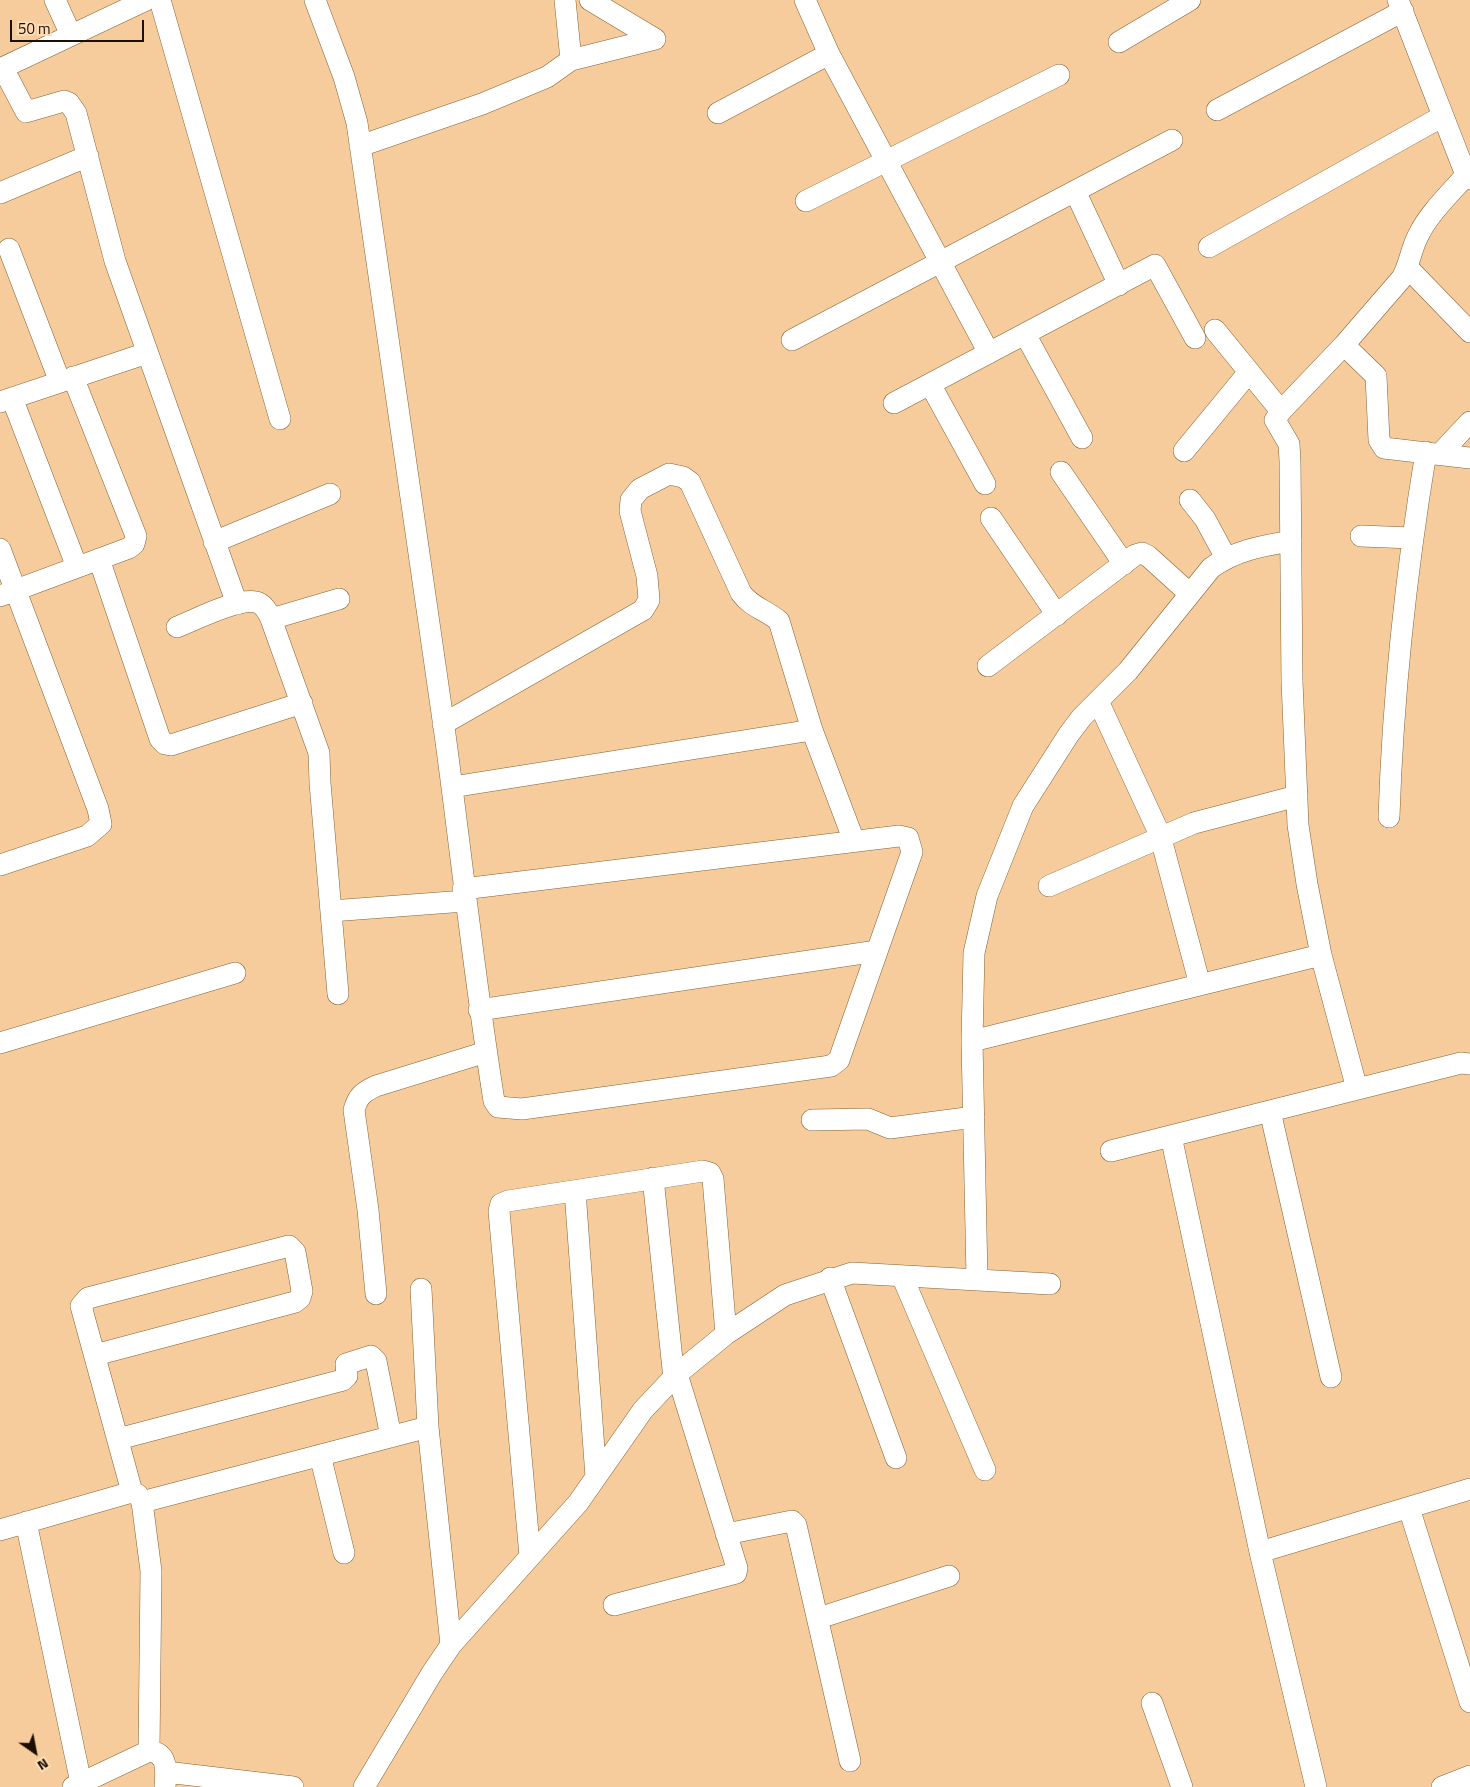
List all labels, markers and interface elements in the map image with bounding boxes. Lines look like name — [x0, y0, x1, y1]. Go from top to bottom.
scale bar — [12, 10, 146, 42]
text: 50 m — [18, 17, 51, 40]
north arrow — [10, 1727, 60, 1777]
text: N — [34, 1754, 53, 1776]

